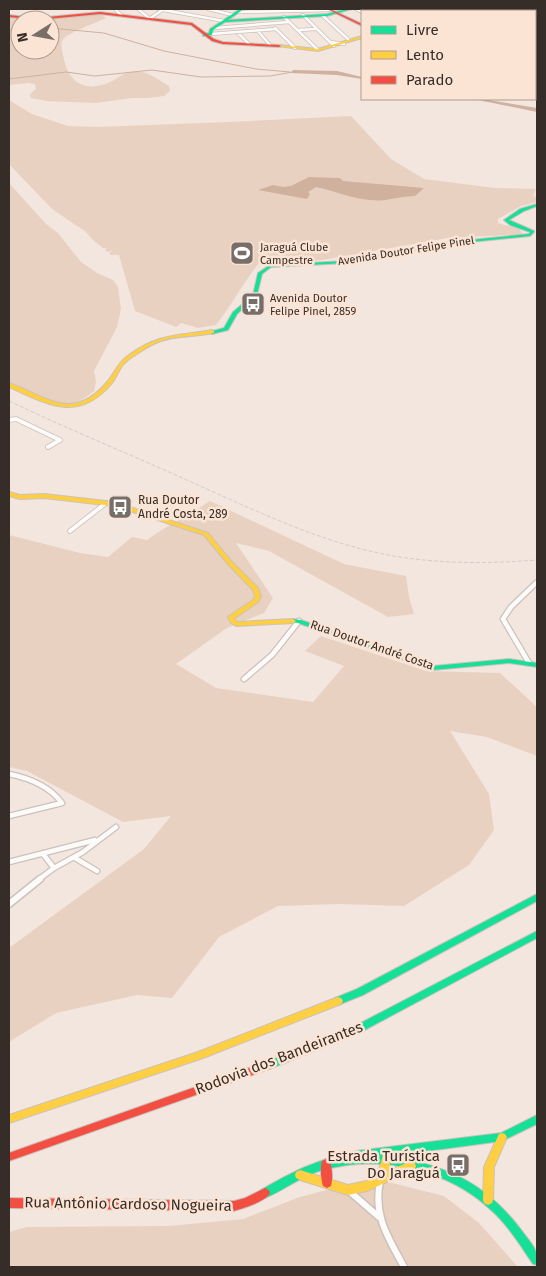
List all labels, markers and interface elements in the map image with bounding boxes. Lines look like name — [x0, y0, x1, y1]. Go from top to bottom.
north arrow — [10, 10, 60, 60]
legend — [361, 10, 536, 100]
text: Livre — [406, 21, 439, 39]
text: N — [13, 31, 32, 44]
text: Lento — [406, 46, 444, 64]
text: Parado — [406, 71, 453, 89]
street label: Avenida Doutor Felipe Pinel — [337, 234, 475, 268]
sports icon: Jaraguá Clube Campestre — [229, 240, 255, 266]
place label: Jaraguá Clube Campestre — [260, 241, 328, 267]
bus stop icon: Avenida Doutor Felipe Pinel, 2859 — [240, 291, 266, 317]
place label: Avenida Doutor Felipe Pinel, 2859 — [270, 292, 356, 318]
place label: Rua Doutor André Costa, 289 — [138, 493, 228, 521]
bus stop icon: Rua Doutor André Costa, 289 — [107, 494, 133, 520]
street label: Rua Doutor André Costa — [308, 617, 436, 673]
street label: Rodovia dos Bandeirantes — [193, 1018, 365, 1098]
place label: Estrada Turística Do Jaraguá — [327, 1147, 440, 1182]
bus stop icon: Estrada Turística Do Jaraguá — [445, 1152, 471, 1178]
street label: Rua Antônio Cardoso Nogueira — [24, 1193, 232, 1215]

